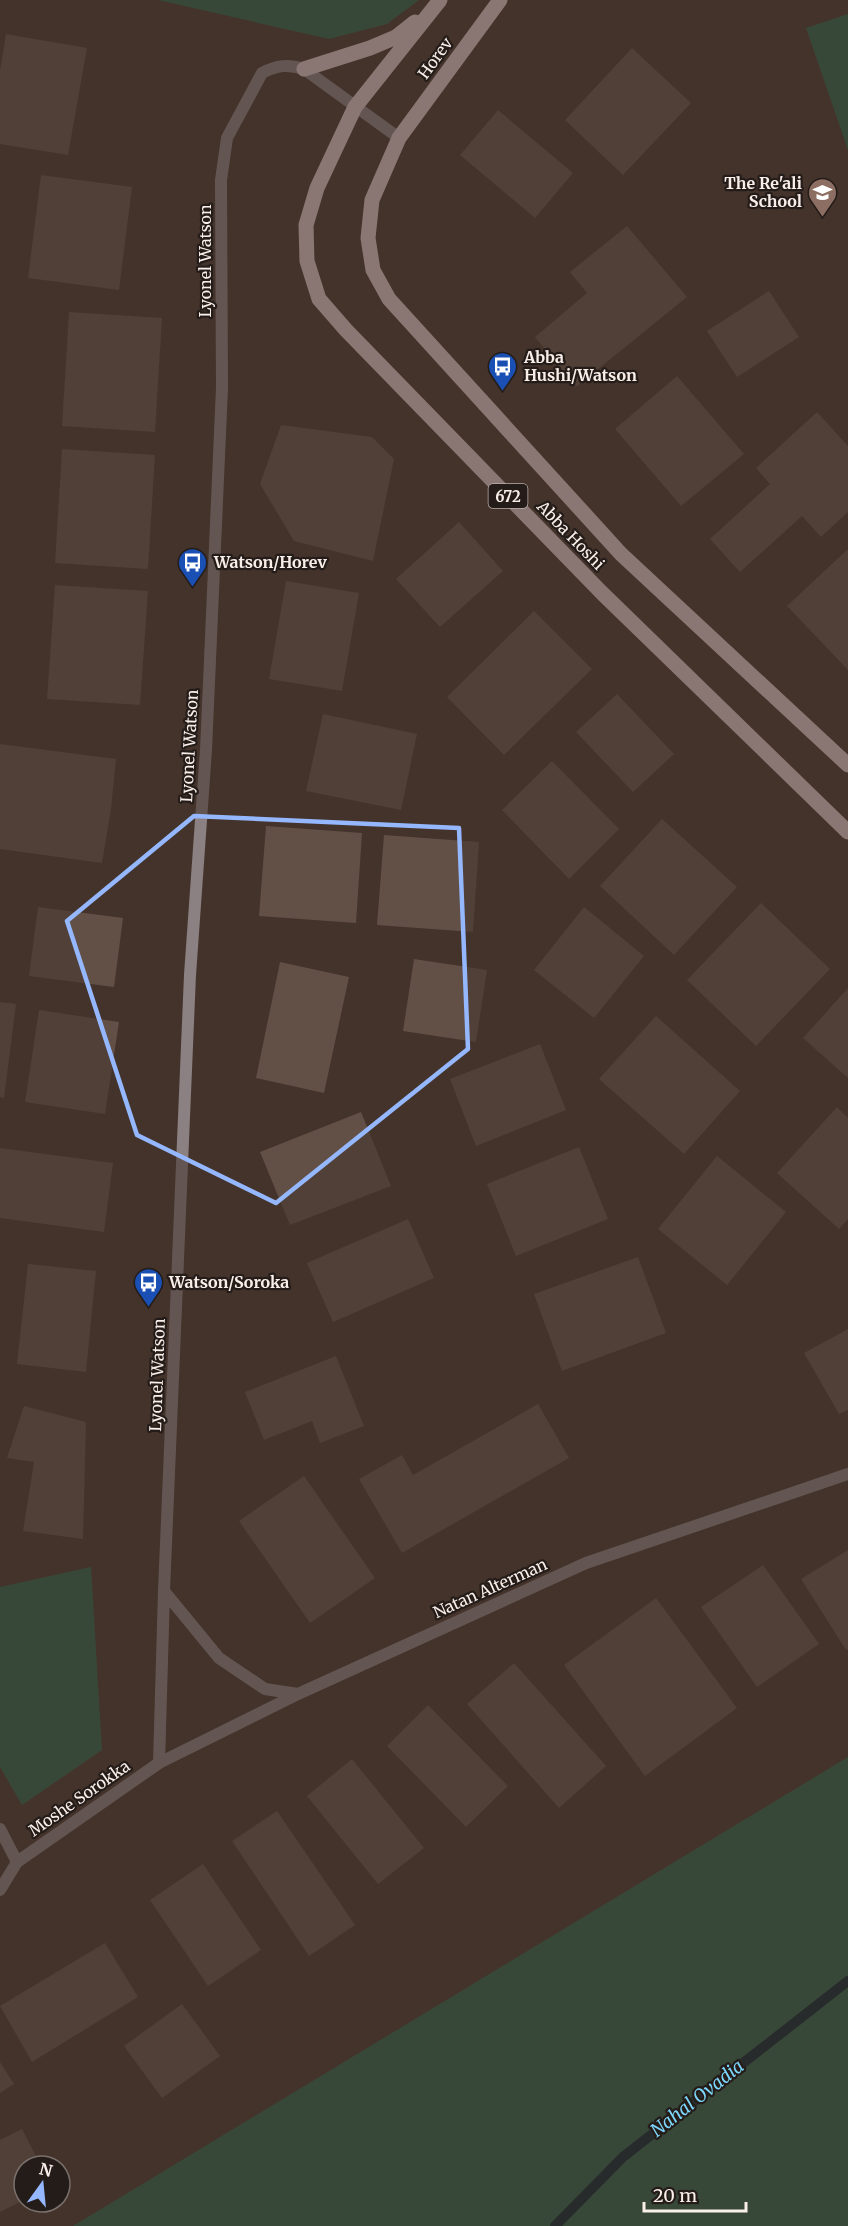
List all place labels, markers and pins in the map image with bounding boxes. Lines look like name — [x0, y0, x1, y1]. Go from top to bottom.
place label: The Re'ali School — [724, 173, 803, 211]
school or university icon: The Re'ali School — [807, 176, 839, 218]
place label: Abba Hushi/Watson — [523, 347, 637, 385]
bus stop icon: Abba Hushi/Watson — [487, 350, 519, 392]
bus stop icon: Watson/Horev — [177, 546, 209, 588]
place label: Watson/Horev — [213, 552, 327, 572]
bus stop icon: Watson/Soroka — [132, 1266, 164, 1308]
place label: Watson/Soroka — [168, 1272, 289, 1292]

